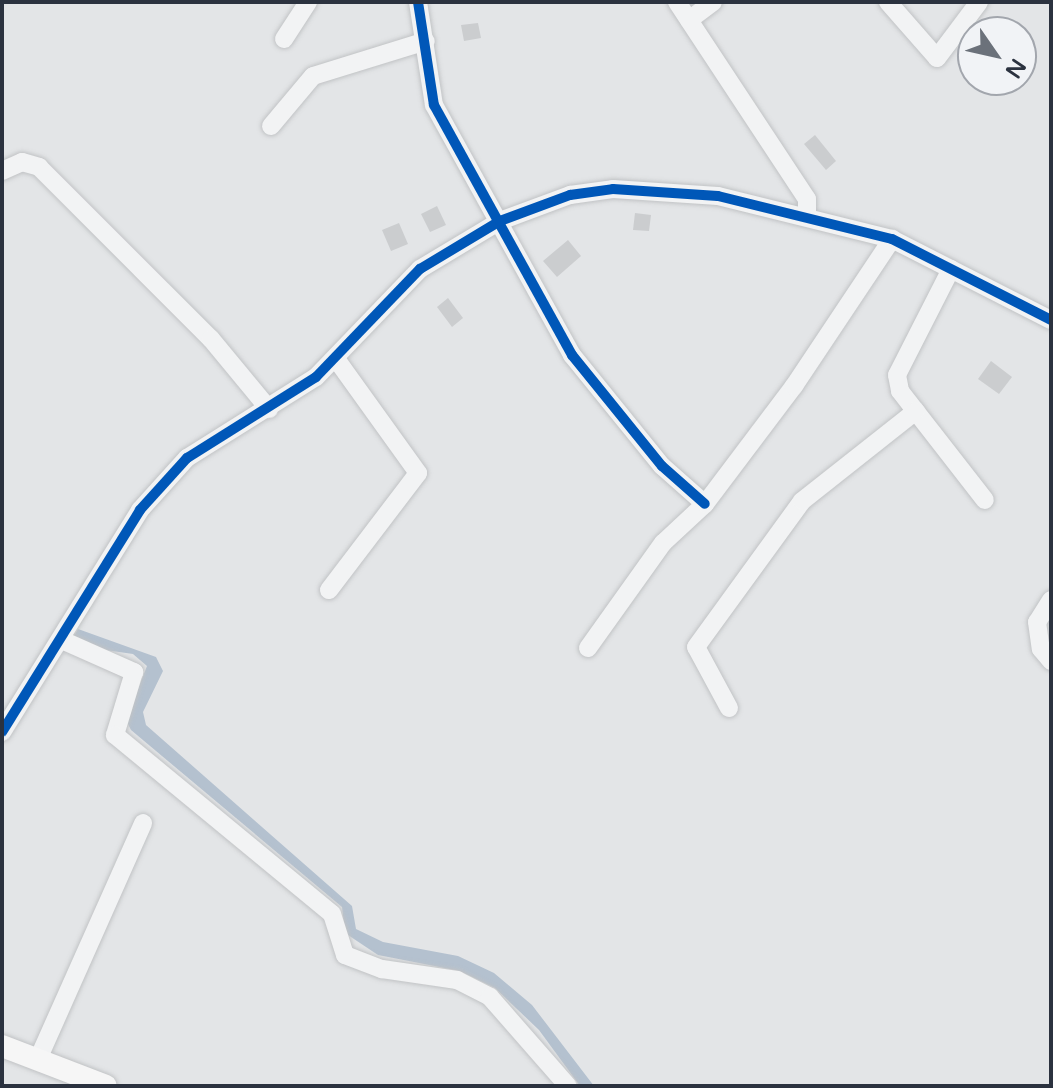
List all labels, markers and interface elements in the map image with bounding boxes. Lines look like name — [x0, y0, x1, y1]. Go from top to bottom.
north arrow — [957, 16, 1037, 96]
text: N — [1000, 54, 1031, 83]

